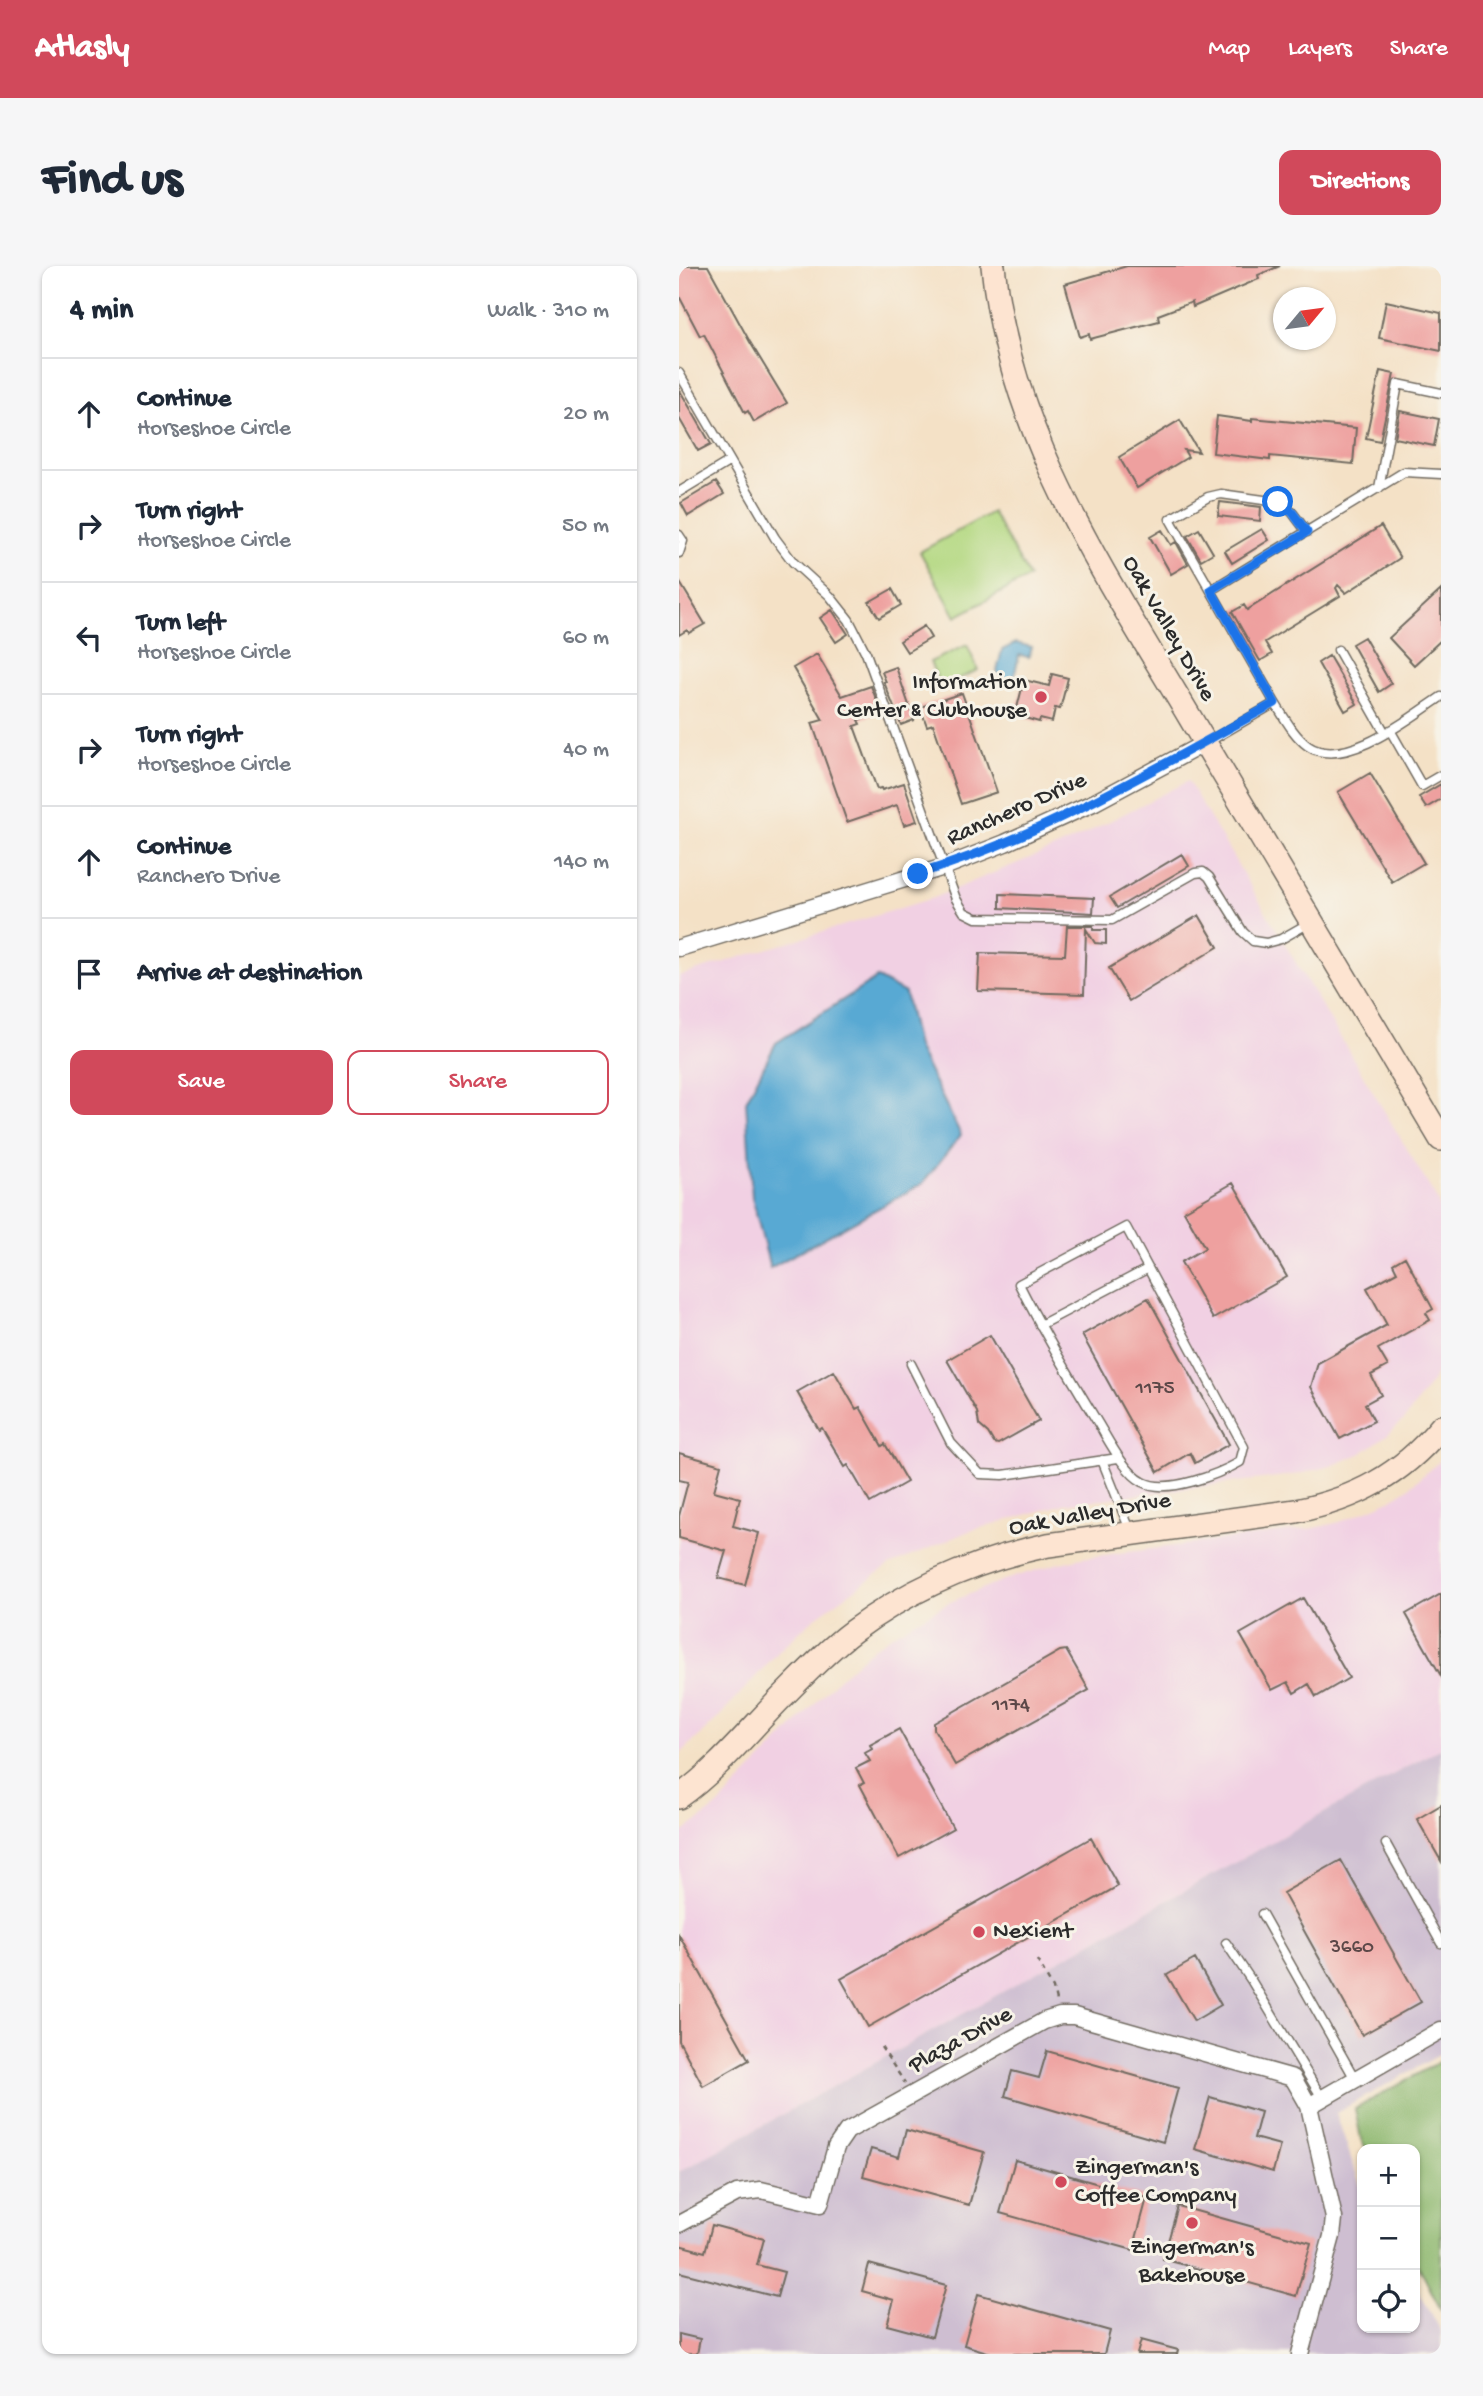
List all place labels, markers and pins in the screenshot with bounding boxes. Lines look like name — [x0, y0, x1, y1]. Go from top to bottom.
place label: Information Center & Clubhouse — [837, 669, 1028, 726]
marker: Information Center & Clubhouse — [1033, 689, 1049, 705]
place label: Nexient — [993, 1918, 1075, 1947]
marker: Nexient — [971, 1924, 987, 1940]
place label: Zingerman's Coffee Company — [1075, 2154, 1237, 2211]
marker: Zingerman's Coffee Company — [1053, 2174, 1069, 2190]
marker: Zingerman's Bakehouse — [1184, 2215, 1200, 2231]
place label: Zingerman's Bakehouse — [1130, 2234, 1255, 2291]

